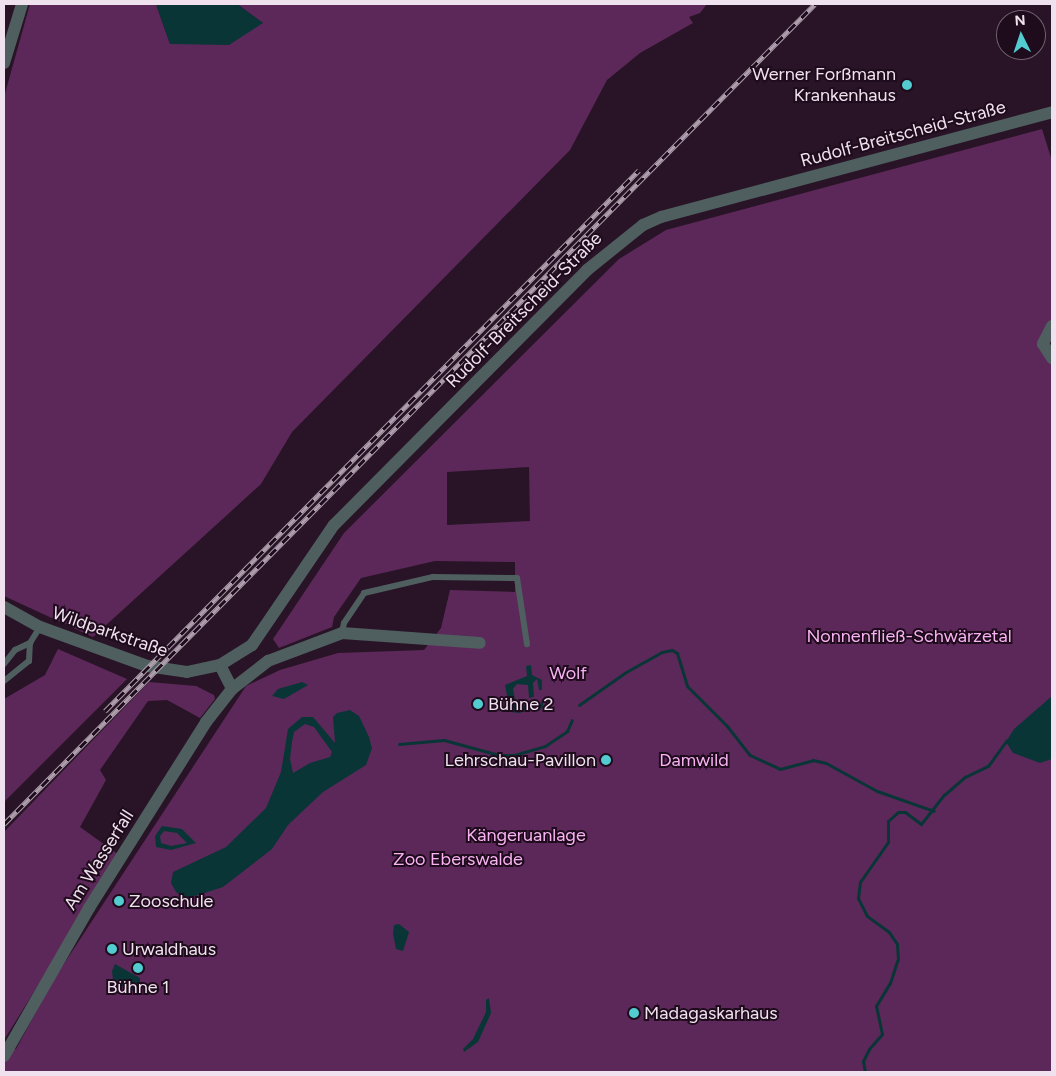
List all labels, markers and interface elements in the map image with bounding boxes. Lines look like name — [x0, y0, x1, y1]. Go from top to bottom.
north arrow — [996, 10, 1046, 60]
text: N — [1014, 12, 1026, 29]
place label: Werner Forßmann Krankenhaus — [752, 64, 896, 106]
marker: Werner Forßmann Krankenhaus — [900, 78, 914, 92]
street label: Rudolf-Breitscheid-Straße — [798, 96, 1008, 172]
street label: Rudolf-Breitscheid-Straße — [442, 228, 606, 392]
street label: Wildparkstraße — [49, 602, 171, 662]
park label: Nonnenfließ-Schwärzetal — [806, 625, 1012, 647]
park label: Wolf — [549, 662, 587, 684]
place label: Bühne 2 — [488, 693, 553, 715]
marker: Bühne 2 — [472, 698, 484, 710]
place label: Lehrschau-Pavillon — [445, 749, 596, 771]
park label: Damwild — [659, 749, 729, 771]
marker: Lehrschau-Pavillon — [600, 754, 612, 766]
street label: Am Wasserfall — [60, 806, 138, 914]
park label: Kängeruanlage — [466, 824, 586, 846]
park label: Zoo Eberswalde — [393, 848, 523, 870]
place label: Zooschule — [129, 890, 213, 912]
marker: Zooschule — [113, 895, 125, 907]
place label: Urwaldhaus — [122, 938, 216, 960]
marker: Urwaldhaus — [106, 943, 118, 955]
marker: Bühne 1 — [132, 962, 144, 974]
place label: Bühne 1 — [107, 976, 169, 998]
place label: Madagaskarhaus — [644, 1002, 778, 1024]
marker: Madagaskarhaus — [628, 1007, 640, 1019]

